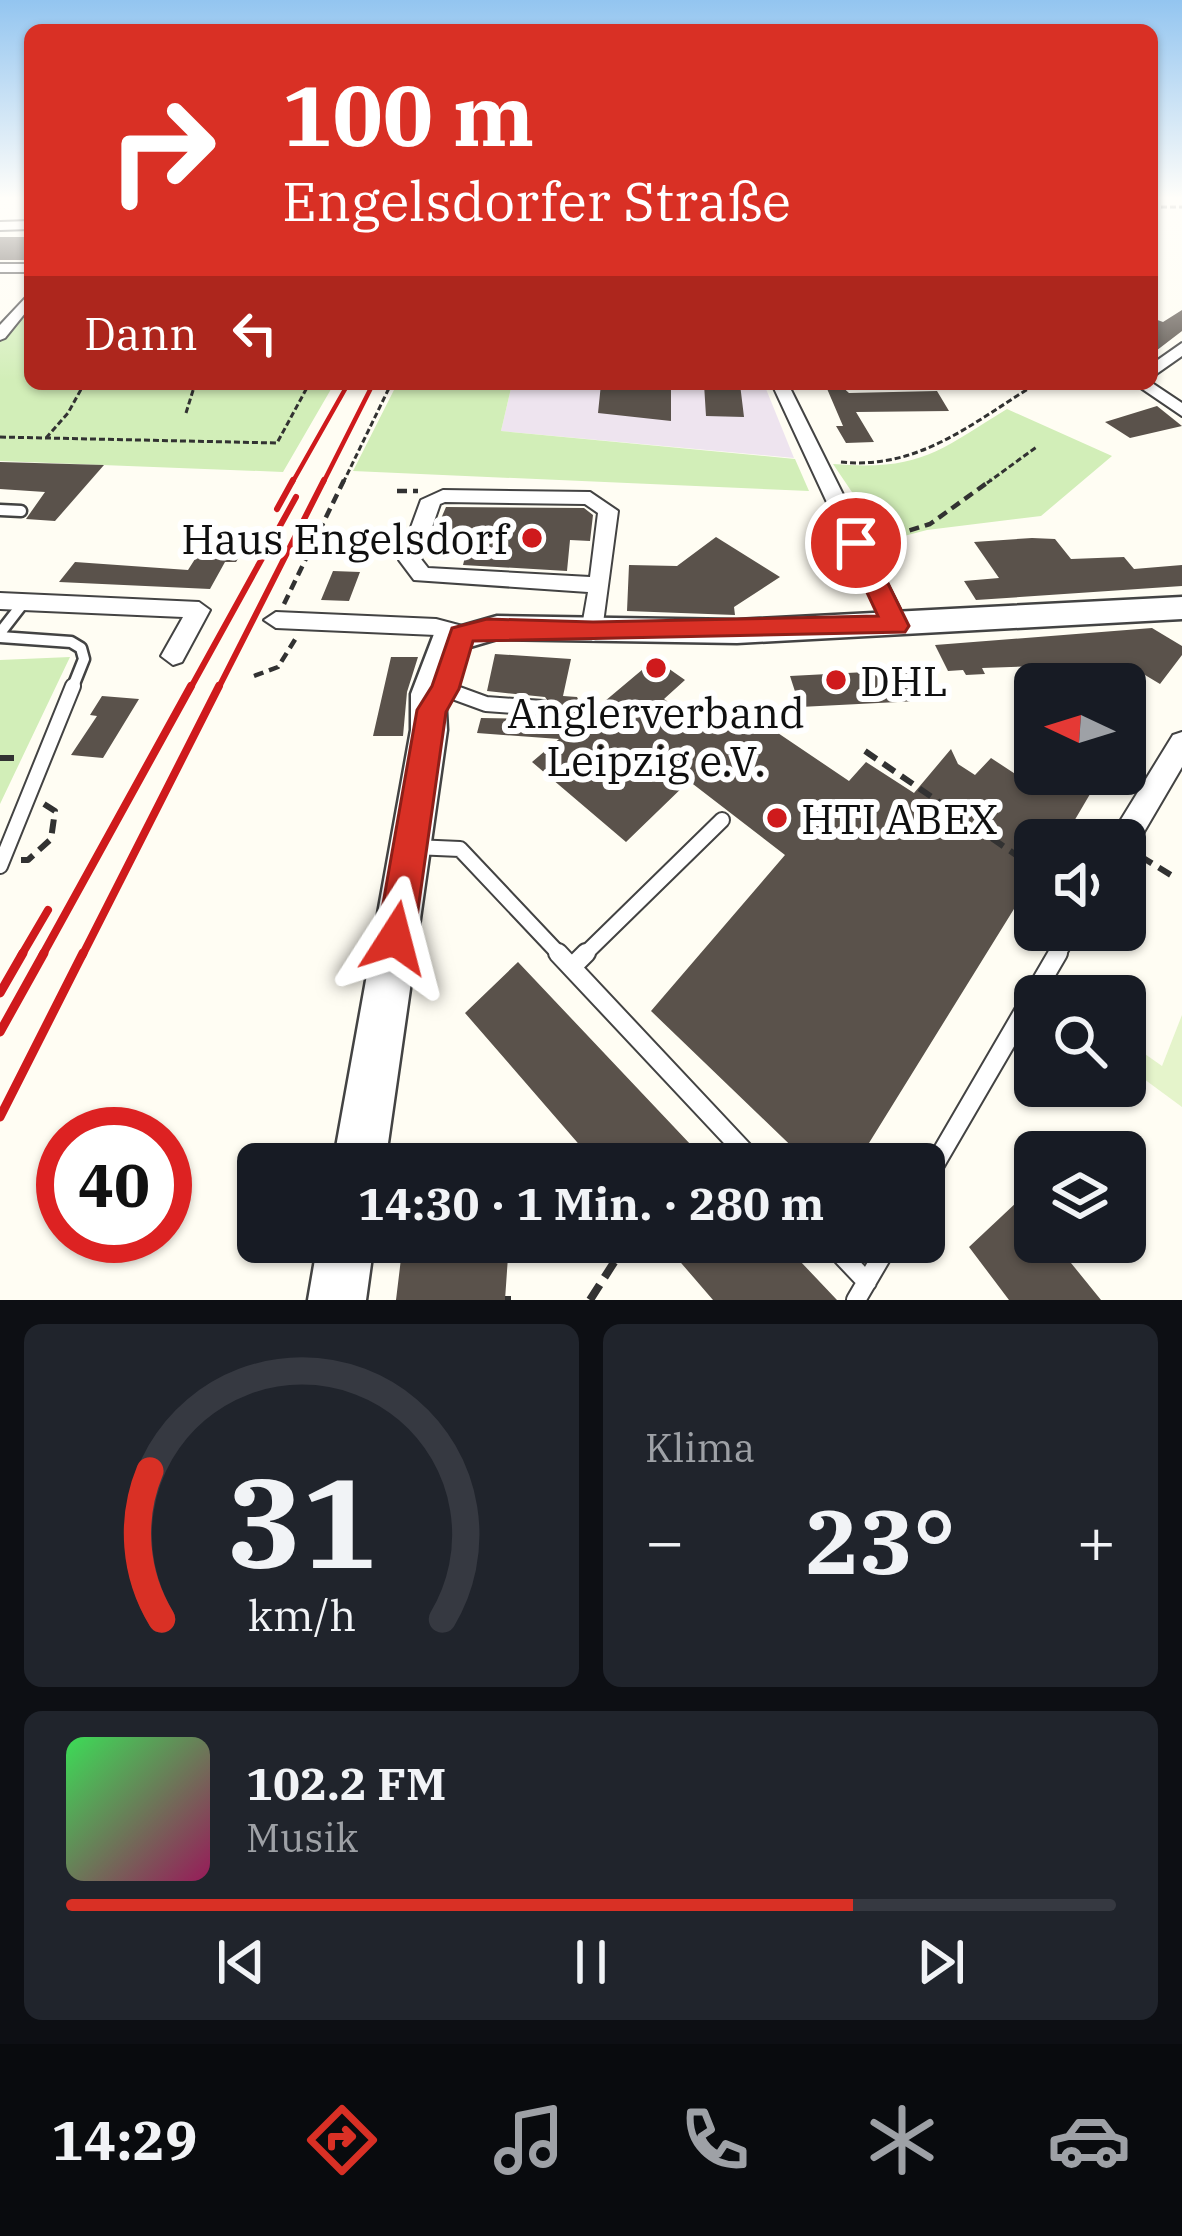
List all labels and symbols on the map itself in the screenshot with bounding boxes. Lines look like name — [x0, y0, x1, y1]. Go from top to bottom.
pin — [805, 492, 907, 594]
place label: Haus Engelsdorf — [181, 511, 511, 566]
marker: Haus Engelsdorf — [519, 525, 545, 551]
place label: DHL — [860, 653, 948, 708]
marker: Anglerverband Leipzig e.V. — [643, 655, 669, 681]
north arrow — [1014, 663, 1146, 795]
marker: DHL — [823, 667, 849, 693]
place label: Anglerverband Leipzig e.V. — [507, 685, 805, 788]
place label: HTI ABEX — [801, 791, 998, 846]
marker: HTI ABEX — [764, 805, 790, 831]
position arrow — [332, 875, 458, 1001]
speed limit sign: 40 — [36, 1107, 192, 1263]

